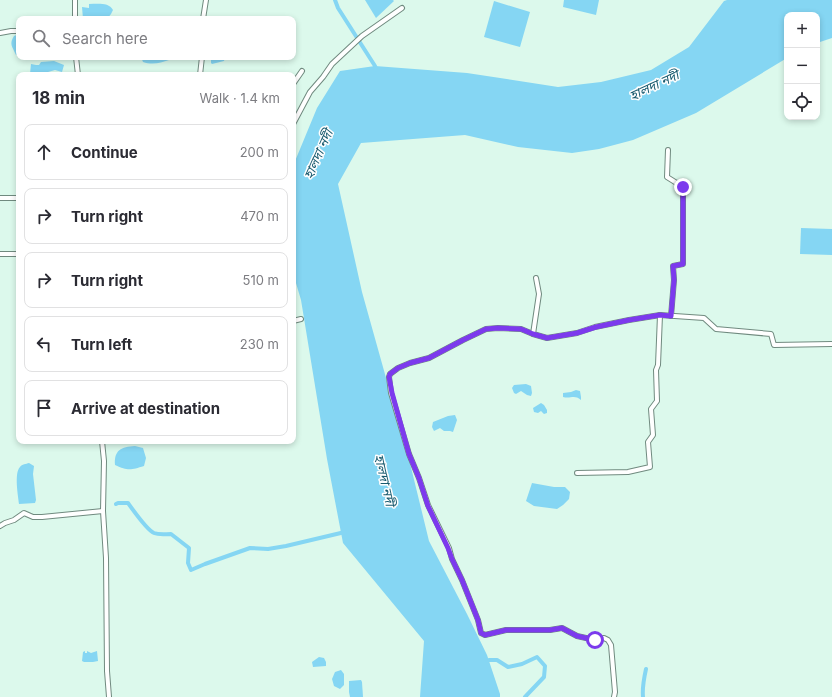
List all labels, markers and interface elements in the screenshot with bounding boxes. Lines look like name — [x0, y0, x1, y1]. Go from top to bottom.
map controls — [784, 12, 820, 120]
button: + — [784, 12, 820, 48]
search box — [16, 16, 296, 60]
icon: search — [30, 27, 52, 49]
text: Search here — [62, 29, 148, 48]
button: − — [784, 48, 820, 84]
water label: হালদা নদী — [627, 66, 684, 103]
button: locate — [784, 84, 820, 120]
text: 18 min — [32, 88, 85, 108]
text: Walk · 1.4 km — [200, 90, 280, 106]
water label: হালদা নদী — [300, 124, 337, 181]
icon: ahead — [33, 141, 55, 163]
text: Continue — [71, 143, 138, 162]
text: 200 m — [240, 144, 279, 160]
route end — [674, 178, 692, 196]
icon: right — [33, 205, 55, 227]
text: Turn right — [71, 207, 143, 226]
text: 470 m — [240, 208, 279, 224]
icon: right — [33, 269, 55, 291]
text: Turn right — [71, 271, 143, 290]
text: 510 m — [243, 272, 279, 288]
icon: left — [33, 333, 55, 355]
text: Turn left — [71, 335, 132, 354]
text: 230 m — [240, 336, 279, 352]
icon: arrive — [33, 397, 55, 419]
text: Arrive at destination — [71, 399, 220, 418]
water label: হালদা নদী — [371, 453, 399, 510]
route start — [586, 631, 604, 649]

